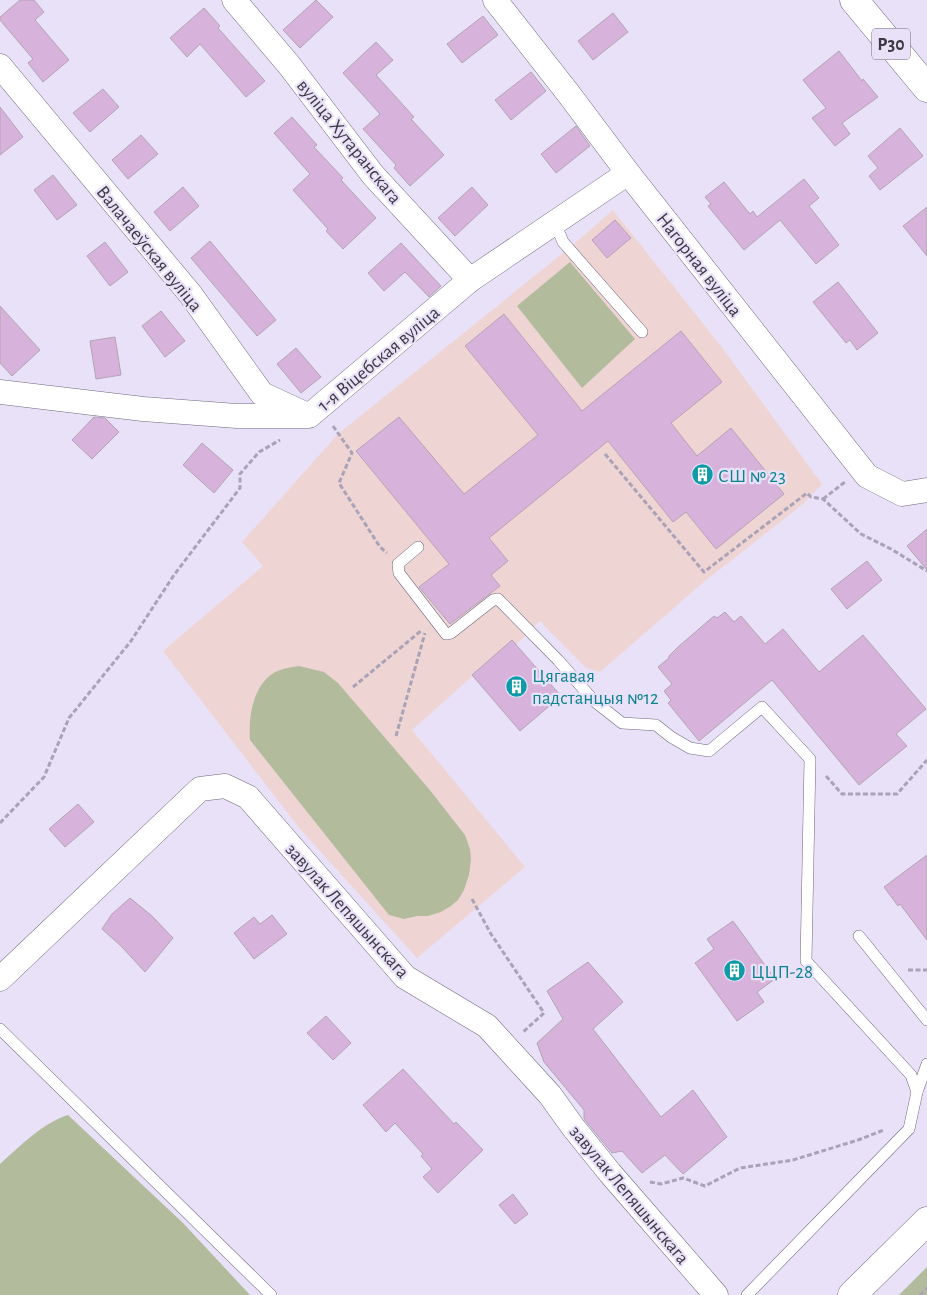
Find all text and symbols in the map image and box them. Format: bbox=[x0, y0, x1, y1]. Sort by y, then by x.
road number: Р30 bbox=[872, 29, 910, 60]
street label: вуліца Хутаранскага bbox=[293, 76, 405, 208]
street label: Валачаеўская вуліца bbox=[92, 182, 205, 316]
street label: Нагорная вуліца bbox=[653, 210, 745, 321]
street label: 1-я Віцебская вуліца bbox=[314, 303, 444, 415]
building icon: СШ № 23 bbox=[690, 463, 714, 487]
place label: СШ № 23 bbox=[718, 467, 786, 486]
place label: Цягавая падстанцыя №12 bbox=[532, 667, 659, 708]
building icon: Цягавая падстанцыя №12 bbox=[504, 674, 528, 698]
street label: завулак Лепяшынскага bbox=[281, 840, 412, 982]
building icon: ЦЦП-28 bbox=[723, 959, 747, 983]
place label: ЦЦП-28 bbox=[751, 963, 813, 982]
street label: завулак Лепяшынскага bbox=[566, 1122, 692, 1268]

